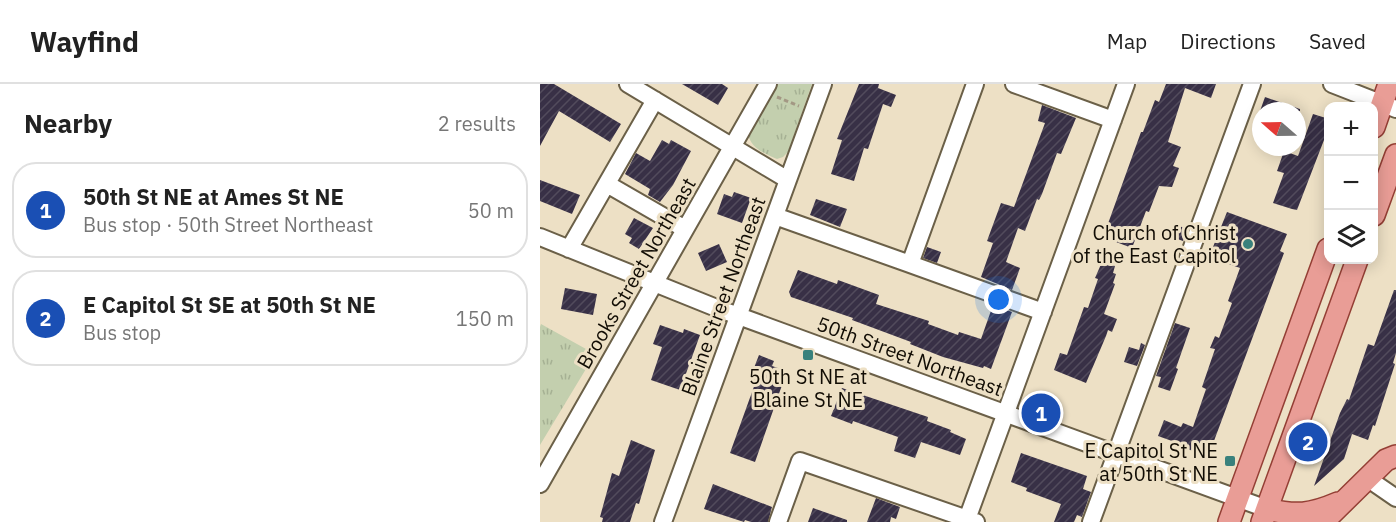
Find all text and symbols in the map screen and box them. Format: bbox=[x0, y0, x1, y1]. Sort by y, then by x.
text: Wayfind bbox=[30, 23, 139, 60]
text: Map bbox=[1107, 27, 1147, 55]
text: Directions bbox=[1180, 27, 1276, 55]
text: Saved bbox=[1309, 27, 1366, 55]
north arrow bbox=[1252, 102, 1306, 156]
map controls bbox=[1324, 102, 1378, 264]
button: + bbox=[1324, 102, 1378, 156]
text: Nearby bbox=[24, 106, 112, 140]
text: 2 results bbox=[438, 110, 516, 137]
button: − bbox=[1324, 156, 1378, 210]
street label: Brooks Street Northeast bbox=[570, 173, 702, 373]
text: 50th St NE at Ames St NE bbox=[83, 182, 344, 211]
street label: Blaine Street Northeast bbox=[674, 193, 772, 399]
text: 1 bbox=[40, 197, 52, 224]
text: 50 m bbox=[468, 197, 514, 224]
button: layers bbox=[1324, 210, 1378, 264]
text: Bus stop · 50th Street Northeast bbox=[83, 211, 373, 238]
place label: Church of Christ of the East Capitol bbox=[1073, 219, 1236, 269]
marker: Church of Christ of the East Capitol bbox=[1241, 237, 1255, 251]
your location bbox=[984, 285, 1013, 314]
text: E Capitol St SE at 50th St NE bbox=[83, 290, 376, 319]
text: 2 bbox=[40, 305, 52, 332]
text: 150 m bbox=[456, 305, 514, 332]
street label: 50th Street Northeast bbox=[813, 310, 1007, 402]
text: Bus stop bbox=[83, 319, 161, 346]
marker: 50th St NE at Blaine St NE bbox=[801, 348, 815, 362]
place label: 50th St NE at Blaine St NE bbox=[749, 363, 867, 413]
pin: 1 bbox=[1022, 390, 1060, 436]
pin: 2 bbox=[1288, 420, 1328, 464]
place label: E Capitol St NE at 50th St NE bbox=[1084, 437, 1218, 487]
marker: E Capitol St NE at 50th St NE bbox=[1223, 454, 1237, 468]

